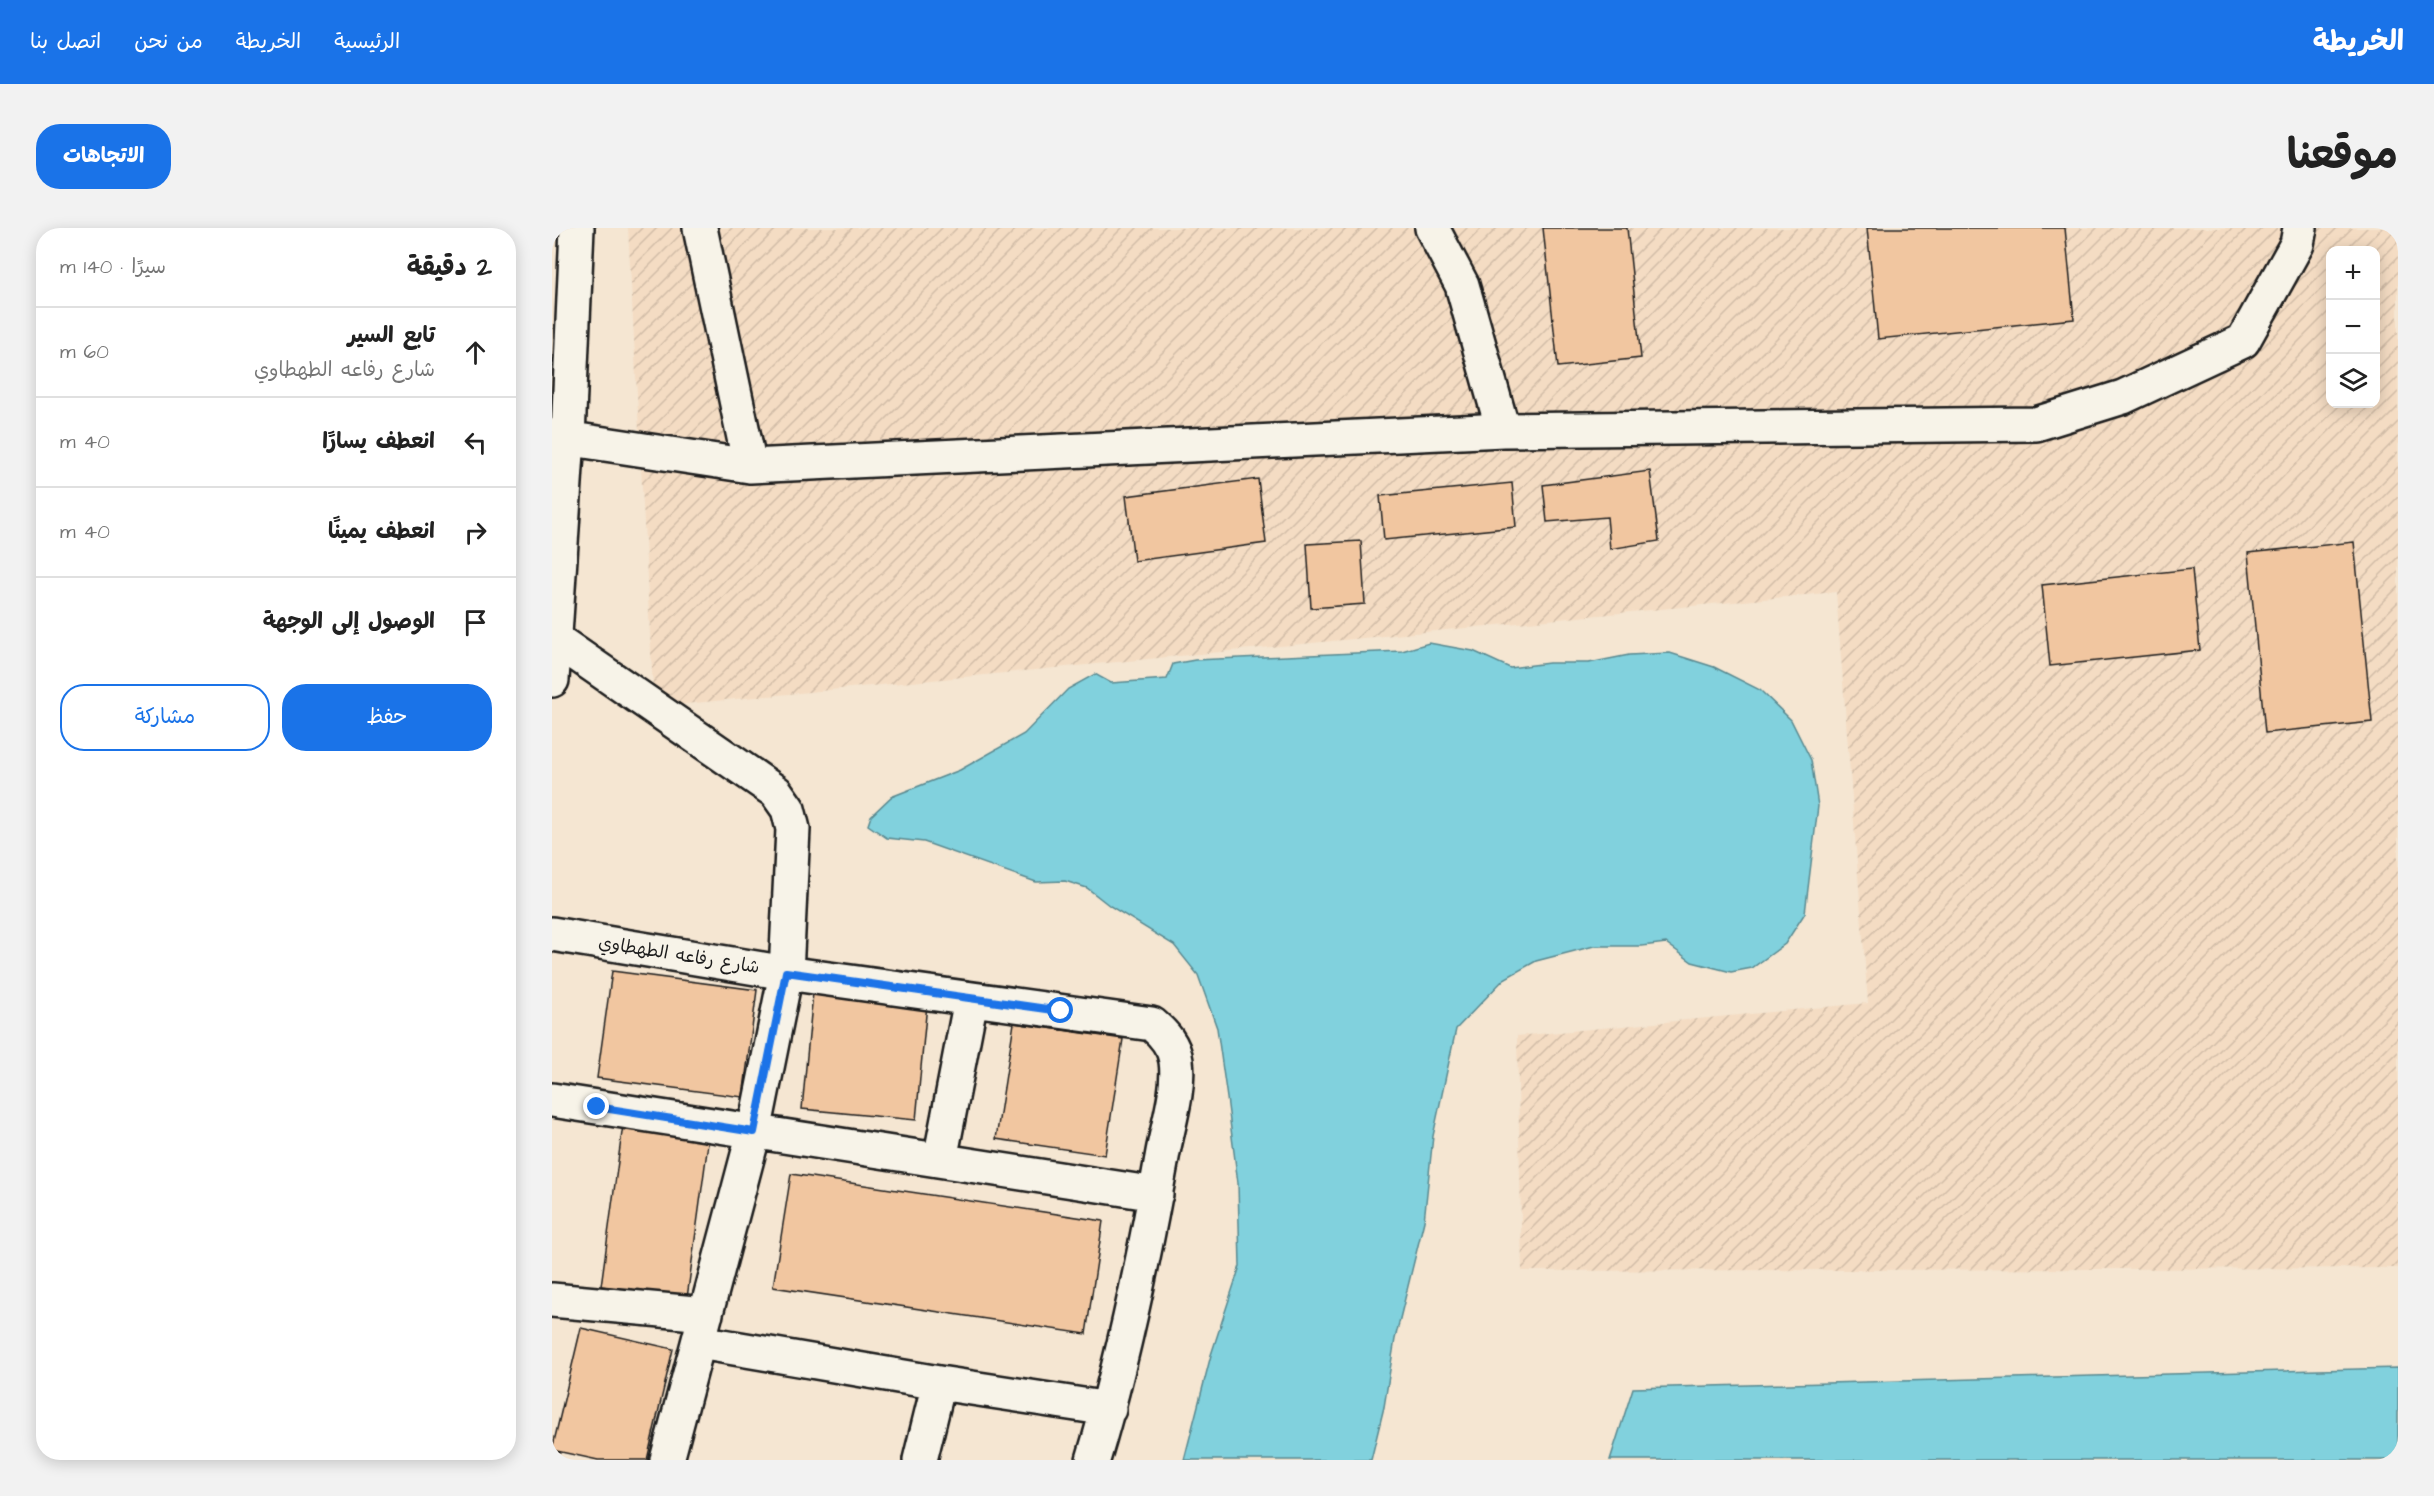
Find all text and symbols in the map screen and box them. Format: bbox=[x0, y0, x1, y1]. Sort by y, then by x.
text: الخريطة bbox=[2313, 22, 2404, 61]
text: اتصل بنا bbox=[30, 27, 101, 56]
text: من نحن bbox=[134, 27, 203, 56]
text: الخريطة bbox=[236, 27, 301, 56]
text: الرئيسية bbox=[334, 27, 400, 56]
button: الاتجاهات bbox=[36, 124, 171, 189]
text: موقعنا bbox=[2287, 127, 2398, 185]
map controls bbox=[2326, 246, 2380, 408]
button: + bbox=[2326, 246, 2380, 300]
text: 2 دقيقة bbox=[407, 249, 492, 285]
text: سيرًا · 140 m bbox=[60, 253, 166, 281]
button: − bbox=[2326, 300, 2380, 354]
text: تابع السير bbox=[348, 320, 435, 351]
icon: ahead bbox=[459, 336, 492, 369]
text: 60 m bbox=[60, 338, 109, 366]
button: layers bbox=[2326, 354, 2380, 408]
text: شارع رفاعه الطهطاوي bbox=[254, 356, 435, 384]
text: انعطف يسارًا bbox=[322, 426, 435, 457]
icon: left bbox=[459, 426, 492, 459]
text: 40 m bbox=[60, 428, 110, 456]
text: انعطف يمينًا bbox=[328, 516, 435, 547]
icon: right bbox=[459, 516, 492, 549]
text: 40 m bbox=[60, 518, 110, 546]
text: الوصول إلى الوجهة bbox=[263, 606, 435, 637]
icon: arrive bbox=[459, 606, 492, 639]
button: مشاركة bbox=[60, 684, 270, 751]
button: حفظ bbox=[282, 684, 492, 751]
street label: شارع رفاعه الطهطاوي bbox=[597, 930, 761, 980]
route start bbox=[1047, 997, 1073, 1023]
route end bbox=[583, 1093, 609, 1119]

